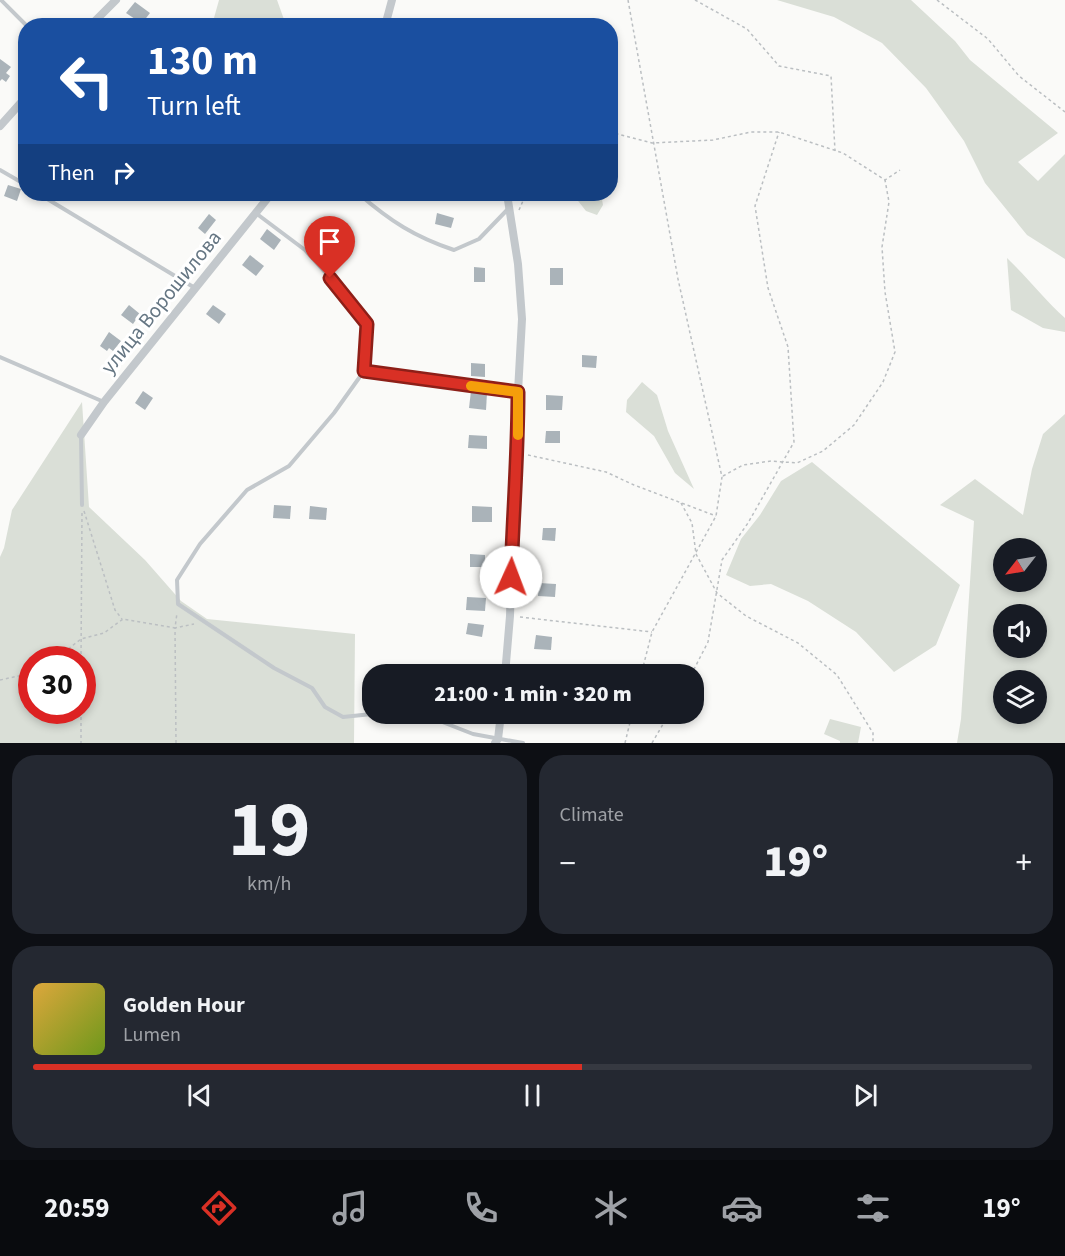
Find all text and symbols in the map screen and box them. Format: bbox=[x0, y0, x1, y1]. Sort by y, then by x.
text: 130 m bbox=[147, 31, 258, 91]
icon: left bbox=[48, 42, 126, 120]
text: Turn left bbox=[147, 87, 241, 126]
icon: right bbox=[107, 156, 140, 189]
text: Then bbox=[48, 157, 95, 189]
pin bbox=[304, 216, 355, 278]
street label: улица Ворошилова bbox=[94, 224, 228, 380]
icon: arrive bbox=[313, 225, 346, 258]
north arrow bbox=[993, 538, 1047, 592]
map controls bbox=[993, 538, 1047, 724]
position arrow bbox=[479, 545, 543, 609]
button: sound bbox=[993, 604, 1047, 658]
speed limit sign: 30 bbox=[18, 646, 96, 724]
button: layers bbox=[993, 670, 1047, 724]
text: 21:00 · 1 min · 320 m bbox=[434, 678, 632, 710]
text: 19 bbox=[228, 775, 310, 886]
text: Climate bbox=[560, 801, 624, 829]
text: 19° bbox=[763, 830, 828, 894]
text: − bbox=[560, 840, 576, 887]
text: + bbox=[1016, 840, 1032, 887]
text: km/h bbox=[247, 870, 291, 898]
text: Golden Hour bbox=[123, 989, 245, 1021]
text: Lumen bbox=[123, 1021, 181, 1049]
icon: previous bbox=[183, 1079, 216, 1112]
icon: pause bbox=[516, 1079, 549, 1112]
icon: next bbox=[849, 1079, 882, 1112]
icon: directions bbox=[198, 1187, 240, 1229]
icon: music bbox=[329, 1187, 371, 1229]
icon: phone bbox=[460, 1187, 502, 1229]
icon: climate bbox=[590, 1187, 632, 1229]
icon: car bbox=[721, 1187, 763, 1229]
icon: filters bbox=[852, 1187, 894, 1229]
text: 20:59 bbox=[44, 1189, 109, 1228]
text: 19° bbox=[982, 1189, 1021, 1228]

